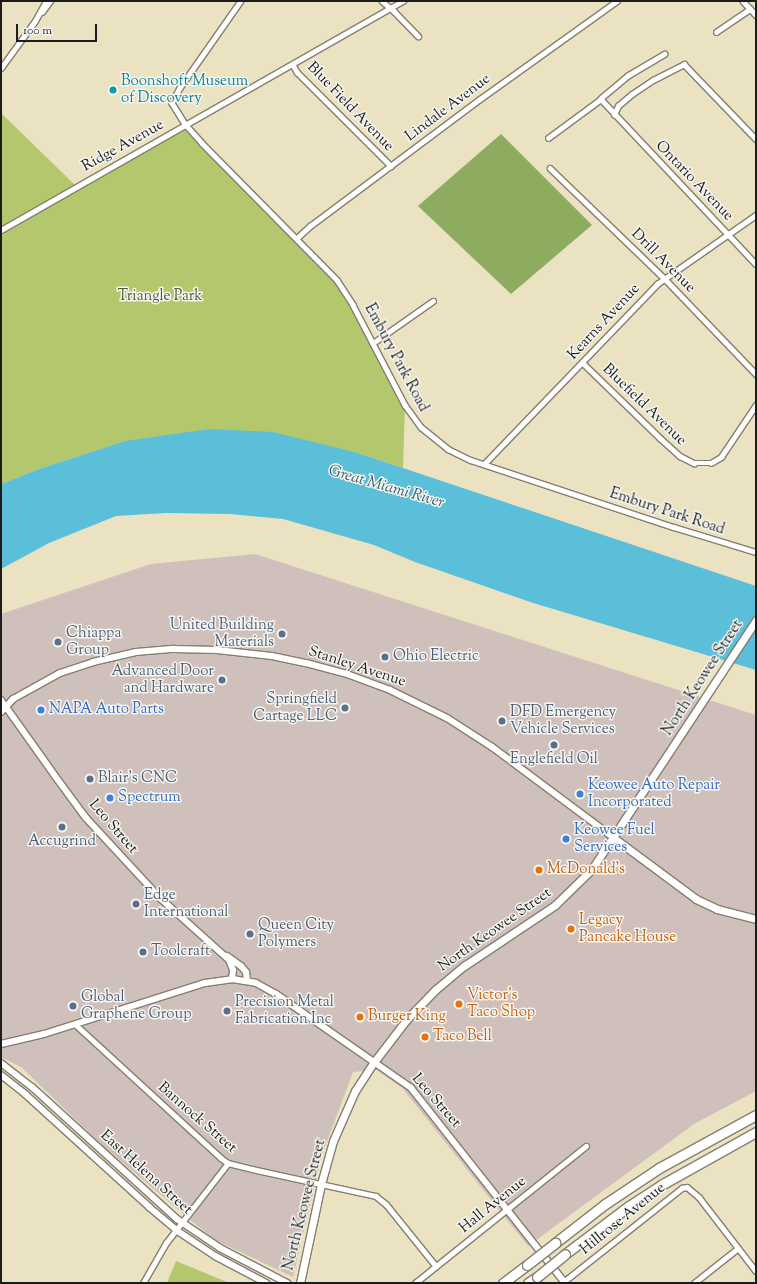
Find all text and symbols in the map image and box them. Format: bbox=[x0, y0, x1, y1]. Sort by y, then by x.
scale bar bbox=[18, 16, 99, 42]
text: 100 m bbox=[23, 22, 52, 40]
street label: Blue Field Avenue bbox=[303, 59, 397, 155]
street label: Lindale Avenue bbox=[402, 70, 494, 146]
place label: Boonshoft Museum of Discovery bbox=[121, 72, 248, 107]
marker: Boonshoft Museum of Discovery bbox=[108, 85, 118, 95]
street label: Ridge Avenue bbox=[79, 116, 167, 176]
street label: Ontario Avenue bbox=[651, 137, 737, 225]
street label: Drill Avenue bbox=[627, 225, 699, 297]
street label: Kearns Avenue bbox=[564, 280, 644, 364]
park label: Triangle Park bbox=[118, 288, 202, 306]
street label: Embury Park Road bbox=[360, 301, 432, 415]
street label: Bluefield Avenue bbox=[598, 360, 690, 450]
water label: Great Miami River bbox=[326, 462, 446, 514]
street label: Embury Park Road bbox=[607, 485, 727, 539]
place label: United Building Materials bbox=[170, 616, 274, 651]
street label: North Keowee Street bbox=[659, 617, 747, 739]
place label: Chiappa Group bbox=[66, 624, 121, 659]
marker: United Building Materials bbox=[277, 629, 287, 639]
marker: Chiappa Group bbox=[53, 637, 63, 647]
street label: Stanley Avenue bbox=[306, 643, 408, 691]
place label: Ohio Electric bbox=[393, 648, 479, 666]
marker: Ohio Electric bbox=[380, 652, 390, 662]
place label: Advanced Door and Hardware bbox=[111, 662, 214, 697]
marker: Advanced Door and Hardware bbox=[217, 675, 227, 685]
place label: Springfield Cartage LLC bbox=[253, 690, 337, 725]
place label: NAPA Auto Parts bbox=[49, 701, 164, 719]
marker: Springfield Cartage LLC bbox=[340, 703, 350, 713]
place label: DFD Emergency Vehicle Services bbox=[510, 703, 616, 738]
marker: NAPA Auto Parts bbox=[36, 705, 46, 715]
marker: DFD Emergency Vehicle Services bbox=[497, 716, 507, 726]
marker: Englefield Oil bbox=[549, 740, 559, 750]
place label: Englefield Oil bbox=[510, 751, 598, 769]
place label: Blair's CNC bbox=[98, 770, 177, 788]
marker: Blair's CNC bbox=[85, 774, 95, 784]
place label: Keowee Auto Repair Incorporated bbox=[588, 776, 720, 811]
place label: Spectrum bbox=[118, 789, 181, 807]
marker: Keowee Auto Repair Incorporated bbox=[575, 789, 585, 799]
marker: Spectrum bbox=[105, 793, 115, 803]
street label: Leo Street bbox=[85, 796, 141, 858]
place label: Keowee Fuel Services bbox=[574, 821, 655, 856]
marker: Accugrind bbox=[57, 822, 67, 832]
place label: Accugrind bbox=[28, 833, 96, 851]
marker: Keowee Fuel Services bbox=[561, 834, 571, 844]
place label: McDonald's bbox=[547, 861, 625, 879]
marker: McDonald's bbox=[534, 865, 544, 875]
street label: North Keowee Street bbox=[435, 884, 555, 976]
place label: Edge International bbox=[144, 886, 228, 921]
marker: Edge International bbox=[131, 899, 141, 909]
place label: Legacy Pancake House bbox=[579, 911, 676, 946]
place label: Queen City Polymers bbox=[258, 916, 334, 951]
marker: Legacy Pancake House bbox=[566, 924, 576, 934]
marker: Queen City Polymers bbox=[245, 929, 255, 939]
place label: Toolcraft bbox=[151, 943, 210, 961]
marker: Toolcraft bbox=[138, 947, 148, 957]
place label: Victor's Taco Shop bbox=[467, 986, 535, 1021]
place label: Global Graphene Group bbox=[81, 988, 192, 1023]
place label: Precision Metal Fabrication Inc bbox=[235, 993, 334, 1028]
marker: Victor's Taco Shop bbox=[454, 999, 464, 1009]
marker: Global Graphene Group bbox=[68, 1001, 78, 1011]
marker: Precision Metal Fabrication Inc bbox=[222, 1006, 232, 1016]
place label: Burger King bbox=[368, 1008, 446, 1026]
marker: Burger King bbox=[355, 1012, 365, 1022]
place label: Taco Bell bbox=[433, 1028, 492, 1046]
marker: Taco Bell bbox=[420, 1032, 430, 1042]
street label: Leo Street bbox=[408, 1070, 464, 1132]
street label: Bannock Street bbox=[154, 1079, 240, 1157]
street label: East Helena Street bbox=[96, 1127, 196, 1219]
street label: North Keowee Street bbox=[280, 1138, 330, 1272]
street label: Hall Avenue bbox=[456, 1173, 530, 1237]
street label: Hillrose Avenue bbox=[577, 1179, 669, 1259]

